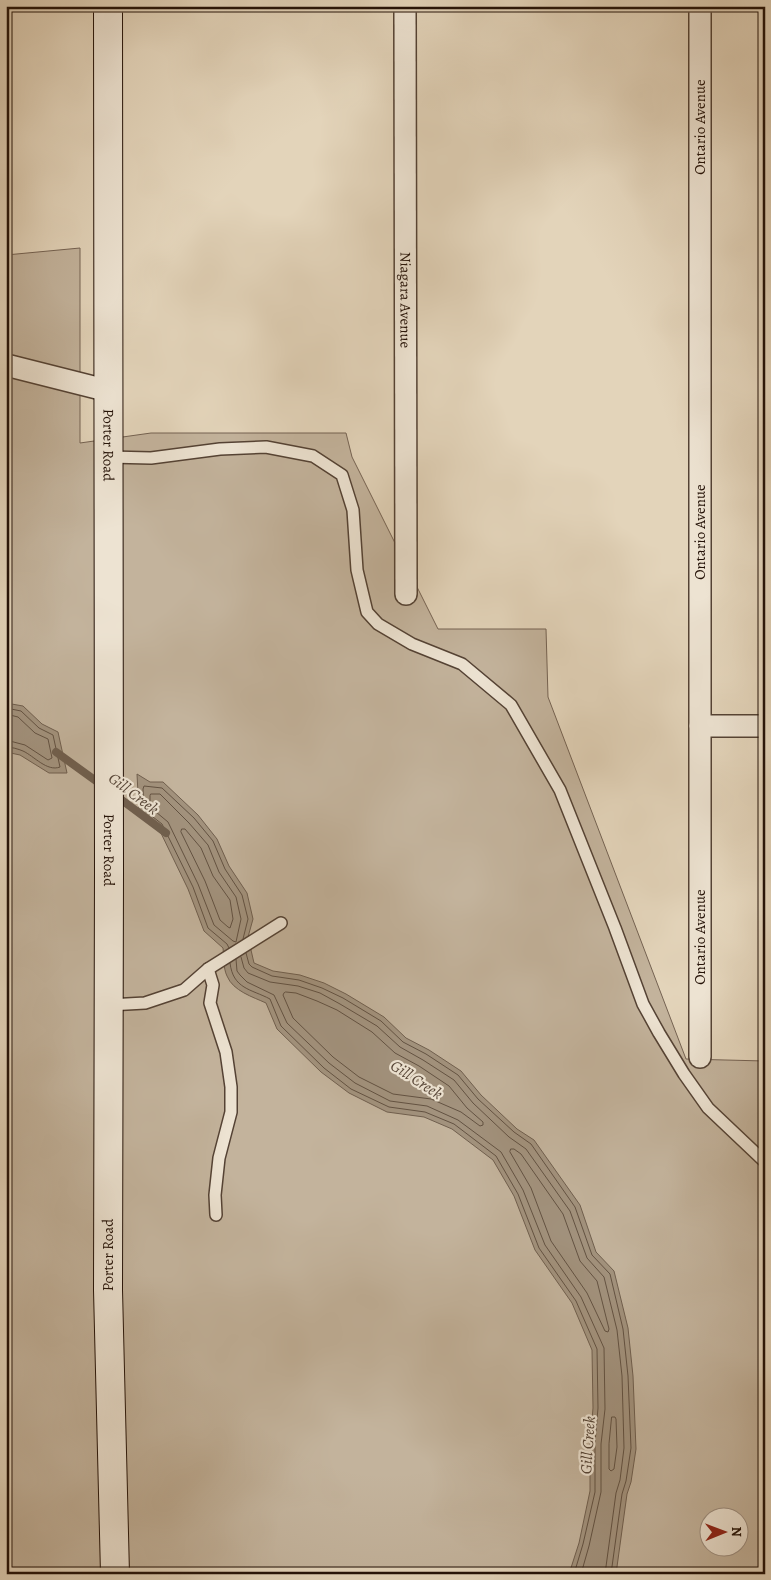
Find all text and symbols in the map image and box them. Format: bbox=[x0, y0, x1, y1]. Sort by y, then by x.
street label: Ontario Avenue bbox=[690, 79, 710, 175]
street label: Niagara Avenue bbox=[395, 252, 416, 349]
street label: Porter Road bbox=[98, 409, 119, 482]
street label: Ontario Avenue bbox=[690, 484, 710, 580]
water label: Gill Creek bbox=[104, 768, 163, 820]
street label: Porter Road bbox=[99, 814, 119, 887]
street label: Ontario Avenue bbox=[690, 889, 710, 985]
water label: Gill Creek bbox=[386, 1055, 447, 1105]
street label: Porter Road bbox=[98, 1218, 118, 1291]
water label: Gill Creek bbox=[575, 1415, 601, 1475]
north arrow bbox=[698, 1508, 748, 1558]
text: N bbox=[727, 1527, 746, 1537]

